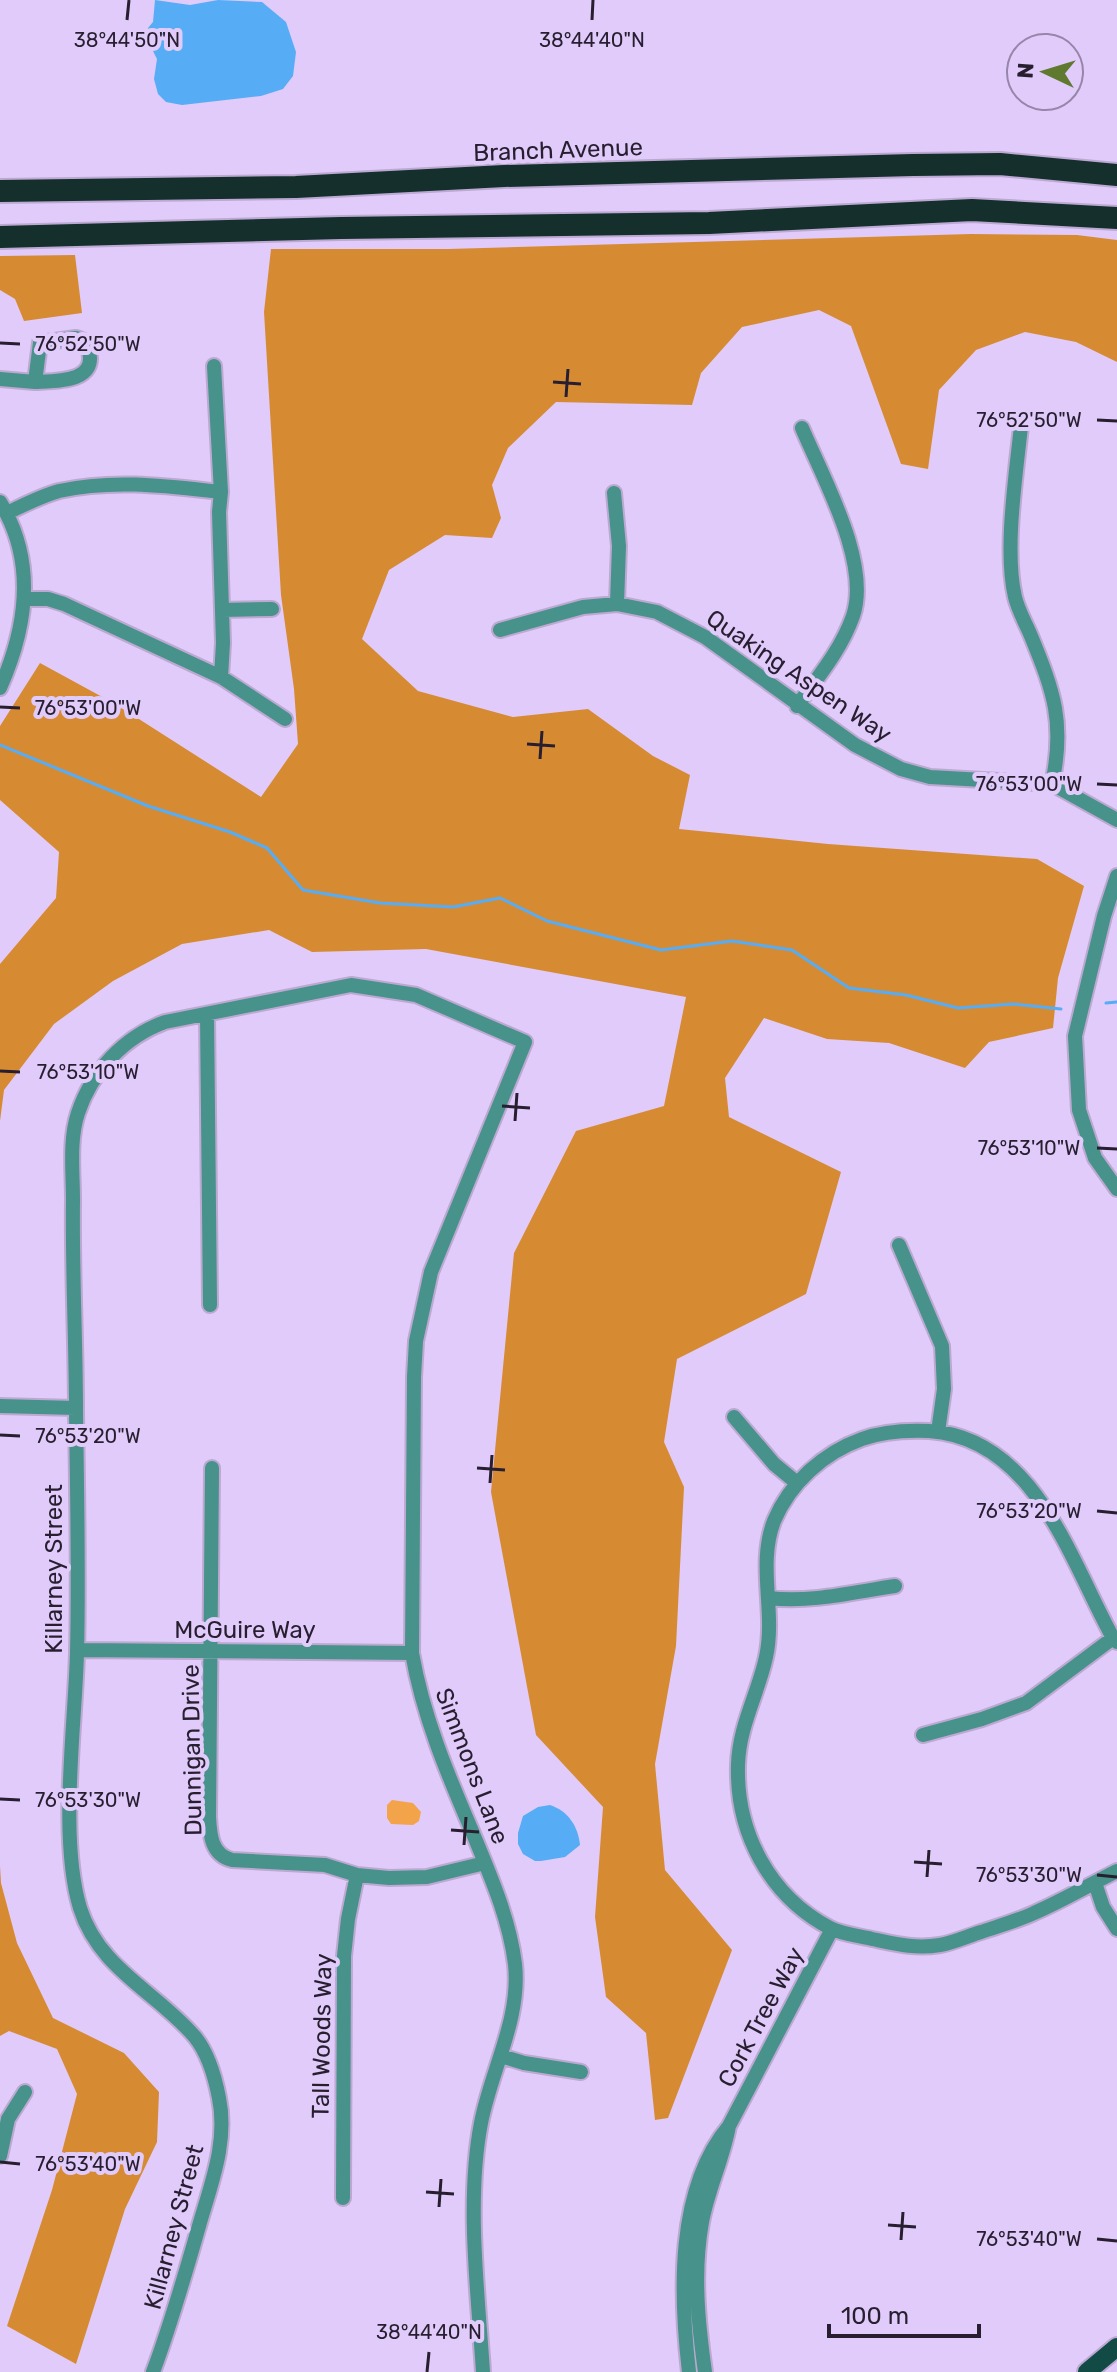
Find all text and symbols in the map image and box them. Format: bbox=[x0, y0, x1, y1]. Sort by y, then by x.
text: 38°44'50"N bbox=[74, 28, 180, 52]
text: 38°44'40"N bbox=[539, 28, 645, 52]
north arrow bbox=[1005, 32, 1085, 112]
text: N bbox=[1012, 62, 1040, 79]
street label: Branch Avenue bbox=[473, 133, 643, 167]
text: 76°52'50"W bbox=[35, 332, 141, 356]
text: 76°52'50"W bbox=[976, 408, 1082, 432]
street label: Quaking Aspen Way bbox=[701, 604, 897, 748]
text: 76°53'00"W bbox=[35, 696, 141, 720]
text: 76°53'00"W bbox=[976, 772, 1082, 796]
text: 76°53'10"W bbox=[37, 1060, 139, 1084]
text: 76°53'10"W bbox=[978, 1136, 1080, 1160]
text: 76°53'20"W bbox=[35, 1424, 141, 1448]
street label: Killarney Street bbox=[40, 1484, 68, 1654]
text: 76°53'20"W bbox=[976, 1499, 1082, 1523]
street label: McGuire Way bbox=[174, 1616, 316, 1644]
street label: Dunnigan Drive bbox=[177, 1664, 207, 1836]
street label: Simmons Lane bbox=[429, 1684, 515, 1848]
text: 76°53'30"W bbox=[35, 1788, 141, 1812]
text: 76°53'30"W bbox=[976, 1863, 1082, 1887]
street label: Cork Tree Way bbox=[712, 1942, 810, 2092]
street label: Tall Woods Way bbox=[307, 1953, 337, 2119]
street label: Killarney Street bbox=[139, 2141, 209, 2313]
text: 76°53'40"W bbox=[35, 2152, 141, 2176]
text: 76°53'40"W bbox=[976, 2227, 1082, 2251]
scale bar bbox=[829, 2288, 979, 2338]
text: 100 m bbox=[841, 2302, 909, 2330]
text: 38°44'40"N bbox=[376, 2320, 482, 2344]

